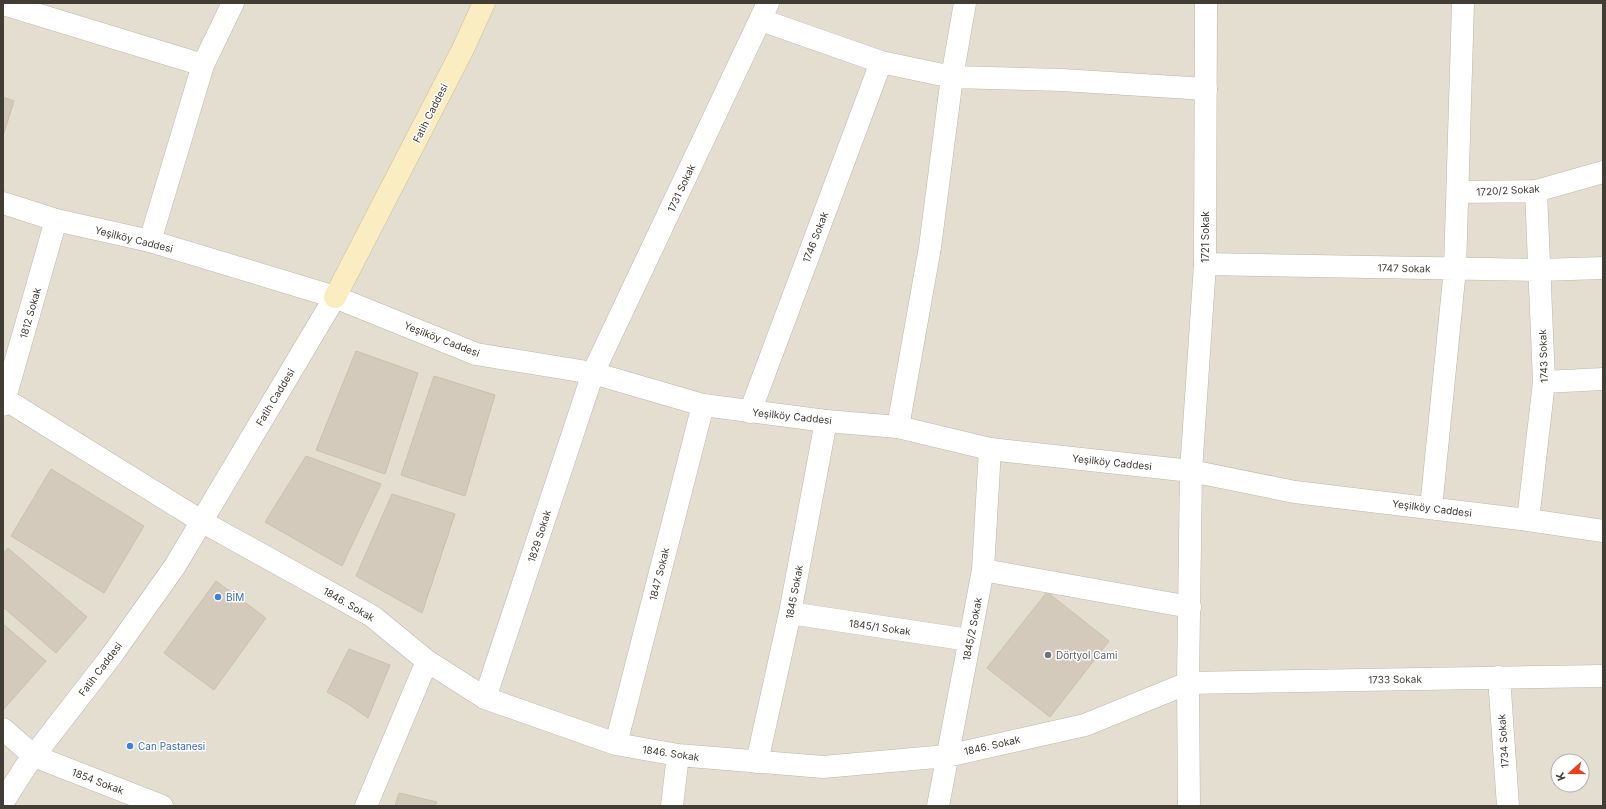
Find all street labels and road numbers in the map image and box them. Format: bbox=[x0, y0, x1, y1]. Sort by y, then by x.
street label: Fatih Caddesi bbox=[410, 82, 450, 144]
street label: 1731 Sokak bbox=[665, 162, 698, 214]
street label: 1720/2 Sokak bbox=[1476, 182, 1541, 198]
street label: 1746 Sokak bbox=[800, 209, 830, 264]
street label: 1721 Sokak bbox=[1199, 211, 1211, 263]
street label: Yeşilköy Caddesi bbox=[94, 223, 174, 255]
street label: 1747 Sokak bbox=[1377, 262, 1431, 274]
street label: 1812 Sokak bbox=[17, 286, 43, 340]
street label: Yeşilköy Caddesi bbox=[402, 319, 482, 359]
street label: 1743 Sokak bbox=[1536, 329, 1550, 383]
street label: Fatih Caddesi bbox=[253, 366, 297, 428]
street label: Yeşilköy Caddesi bbox=[752, 406, 832, 426]
street label: Yeşilköy Caddesi bbox=[1072, 452, 1152, 472]
street label: Yeşilköy Caddesi bbox=[1391, 497, 1473, 519]
street label: 1829 Sokak bbox=[525, 508, 553, 564]
street label: 1847 Sokak bbox=[647, 546, 671, 602]
street label: 1845 Sokak bbox=[783, 564, 805, 620]
street label: 1846. Sokak bbox=[321, 584, 377, 624]
street label: 1845/2 Sokak bbox=[960, 596, 984, 662]
street label: 1845/1 Sokak bbox=[848, 617, 912, 637]
street label: Fatih Caddesi bbox=[76, 640, 124, 698]
street label: 1733 Sokak bbox=[1368, 673, 1422, 685]
street label: 1734 Sokak bbox=[1495, 713, 1511, 768]
street label: 1846. Sokak bbox=[963, 733, 1022, 757]
street label: 1846. Sokak bbox=[642, 743, 701, 763]
street label: 1854 Sokak bbox=[70, 766, 126, 797]

